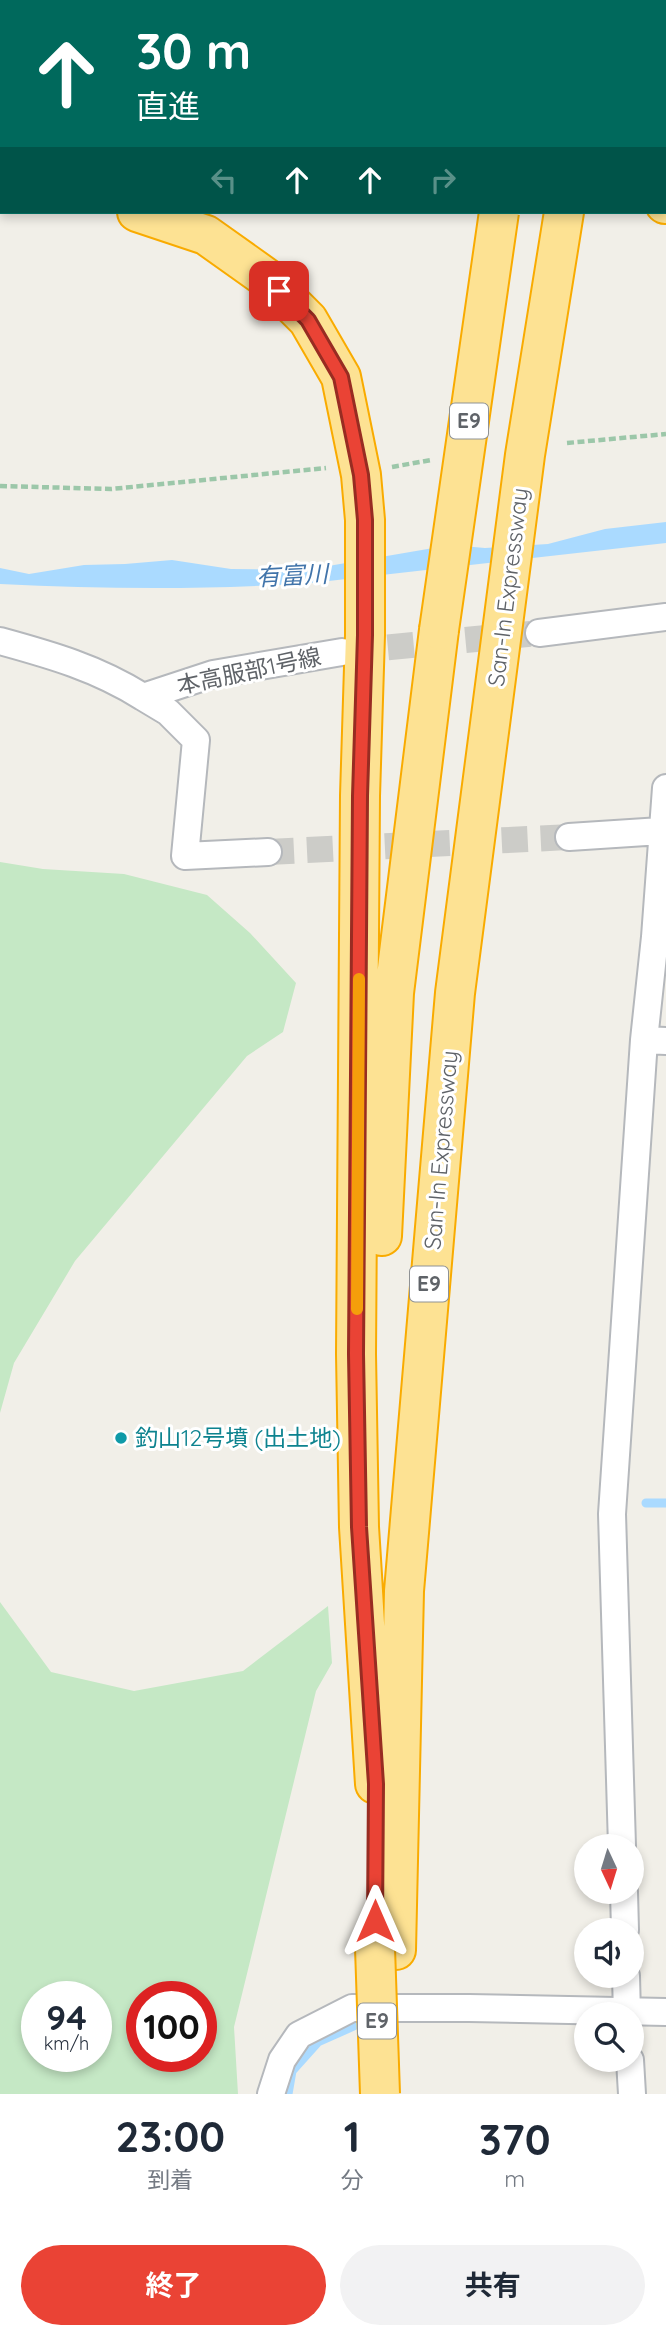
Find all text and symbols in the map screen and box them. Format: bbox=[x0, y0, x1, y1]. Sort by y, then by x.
text: 30 m bbox=[136, 20, 251, 81]
icon: ahead bbox=[21, 28, 112, 119]
text: 直進 bbox=[136, 86, 200, 126]
icon: left bbox=[205, 161, 243, 199]
icon: ahead bbox=[278, 161, 316, 199]
icon: ahead bbox=[351, 161, 389, 199]
icon: right bbox=[424, 161, 462, 199]
pin bbox=[249, 261, 309, 321]
icon: arrive bbox=[260, 272, 298, 310]
road number: E9 bbox=[450, 404, 488, 438]
street label: San-In Expressway bbox=[481, 486, 534, 688]
water label: 有富川 bbox=[255, 558, 332, 592]
street label: 本高服部1号線 bbox=[174, 641, 324, 700]
street label: San-In Expressway bbox=[417, 1049, 464, 1251]
road number: E9 bbox=[410, 1266, 448, 1302]
place label: 釣山12号墳 (出土地) bbox=[135, 1423, 341, 1452]
marker: 釣山12号墳 (出土地) bbox=[113, 1430, 129, 1446]
north arrow bbox=[574, 1834, 644, 1904]
map controls bbox=[574, 1834, 644, 2072]
position arrow bbox=[338, 1884, 412, 1958]
button: sound bbox=[574, 1918, 644, 1988]
speed limit sign: 100 bbox=[126, 1981, 217, 2072]
text: 94 bbox=[46, 1995, 87, 2039]
button: search bbox=[574, 2002, 644, 2072]
road number: E9 bbox=[358, 2004, 396, 2038]
text: km/h bbox=[44, 2032, 89, 2055]
text: 23:00 bbox=[116, 2110, 225, 2163]
text: 1 bbox=[344, 2110, 360, 2163]
text: 370 bbox=[479, 2113, 550, 2166]
text: m bbox=[504, 2164, 525, 2193]
text: 到着 bbox=[147, 2165, 193, 2194]
text: 分 bbox=[341, 2165, 364, 2194]
button: 終了 bbox=[21, 2245, 326, 2325]
button: 共有 bbox=[340, 2245, 645, 2325]

